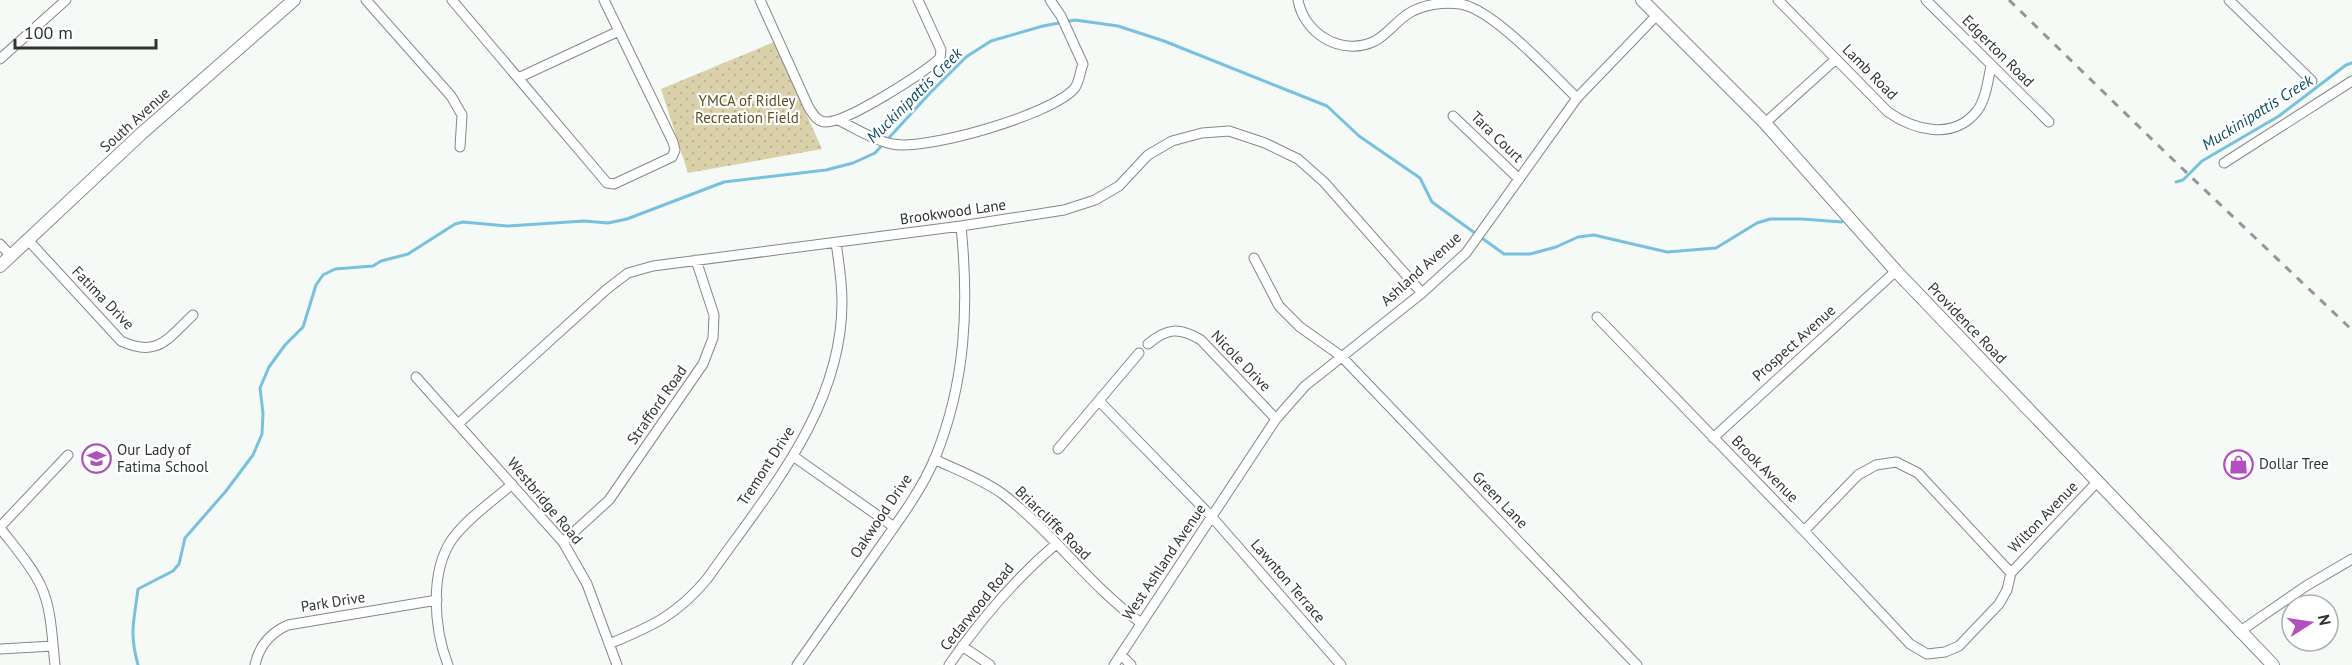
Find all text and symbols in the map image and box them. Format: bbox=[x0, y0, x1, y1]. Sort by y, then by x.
street label: Edgerton Road bbox=[1958, 11, 2038, 91]
scale bar bbox=[15, 12, 156, 50]
text: 100 m bbox=[24, 21, 73, 44]
street label: Lamb Road bbox=[1839, 40, 1902, 103]
water label: Muckinipattis Creek bbox=[862, 42, 967, 147]
water label: Muckinipattis Creek bbox=[2198, 69, 2317, 154]
street label: South Avenue bbox=[96, 83, 174, 156]
park label: YMCA of Ridley Recreation Field bbox=[695, 91, 799, 127]
street label: Tara Court bbox=[1467, 107, 1528, 166]
street label: Brookwood Lane bbox=[899, 195, 1007, 228]
street label: Ashland Avenue bbox=[1376, 228, 1465, 310]
street label: Fatima Drive bbox=[68, 262, 139, 334]
street label: Providence Road bbox=[1924, 278, 2011, 367]
street label: Prospect Avenue bbox=[1748, 300, 1839, 385]
street label: Nicole Drive bbox=[1207, 326, 1275, 395]
street label: Strafford Road bbox=[622, 362, 691, 448]
street label: Tremont Drive bbox=[733, 423, 798, 509]
street label: Brook Avenue bbox=[1728, 431, 1803, 506]
place label: Our Lady of Fatima School bbox=[117, 440, 209, 476]
school or university icon: Our Lady of Fatima School bbox=[80, 443, 112, 475]
shop icon: Dollar Tree bbox=[2222, 448, 2254, 480]
street label: Westbridge Road bbox=[504, 453, 587, 548]
place label: Dollar Tree bbox=[2259, 454, 2329, 473]
street label: Green Lane bbox=[1468, 467, 1532, 532]
street label: Oakwood Drive bbox=[845, 470, 916, 561]
street label: Wilton Avenue bbox=[2004, 477, 2082, 556]
street label: Briarcliffe Road bbox=[1011, 482, 1095, 564]
street label: West Ashland Avenue bbox=[1118, 500, 1210, 623]
street label: Lawnton Terrace bbox=[1247, 535, 1330, 626]
street label: Cedarwood Road bbox=[936, 559, 1018, 654]
street label: Park Drive bbox=[299, 587, 366, 616]
north arrow bbox=[2280, 593, 2340, 653]
text: N bbox=[2314, 613, 2336, 627]

